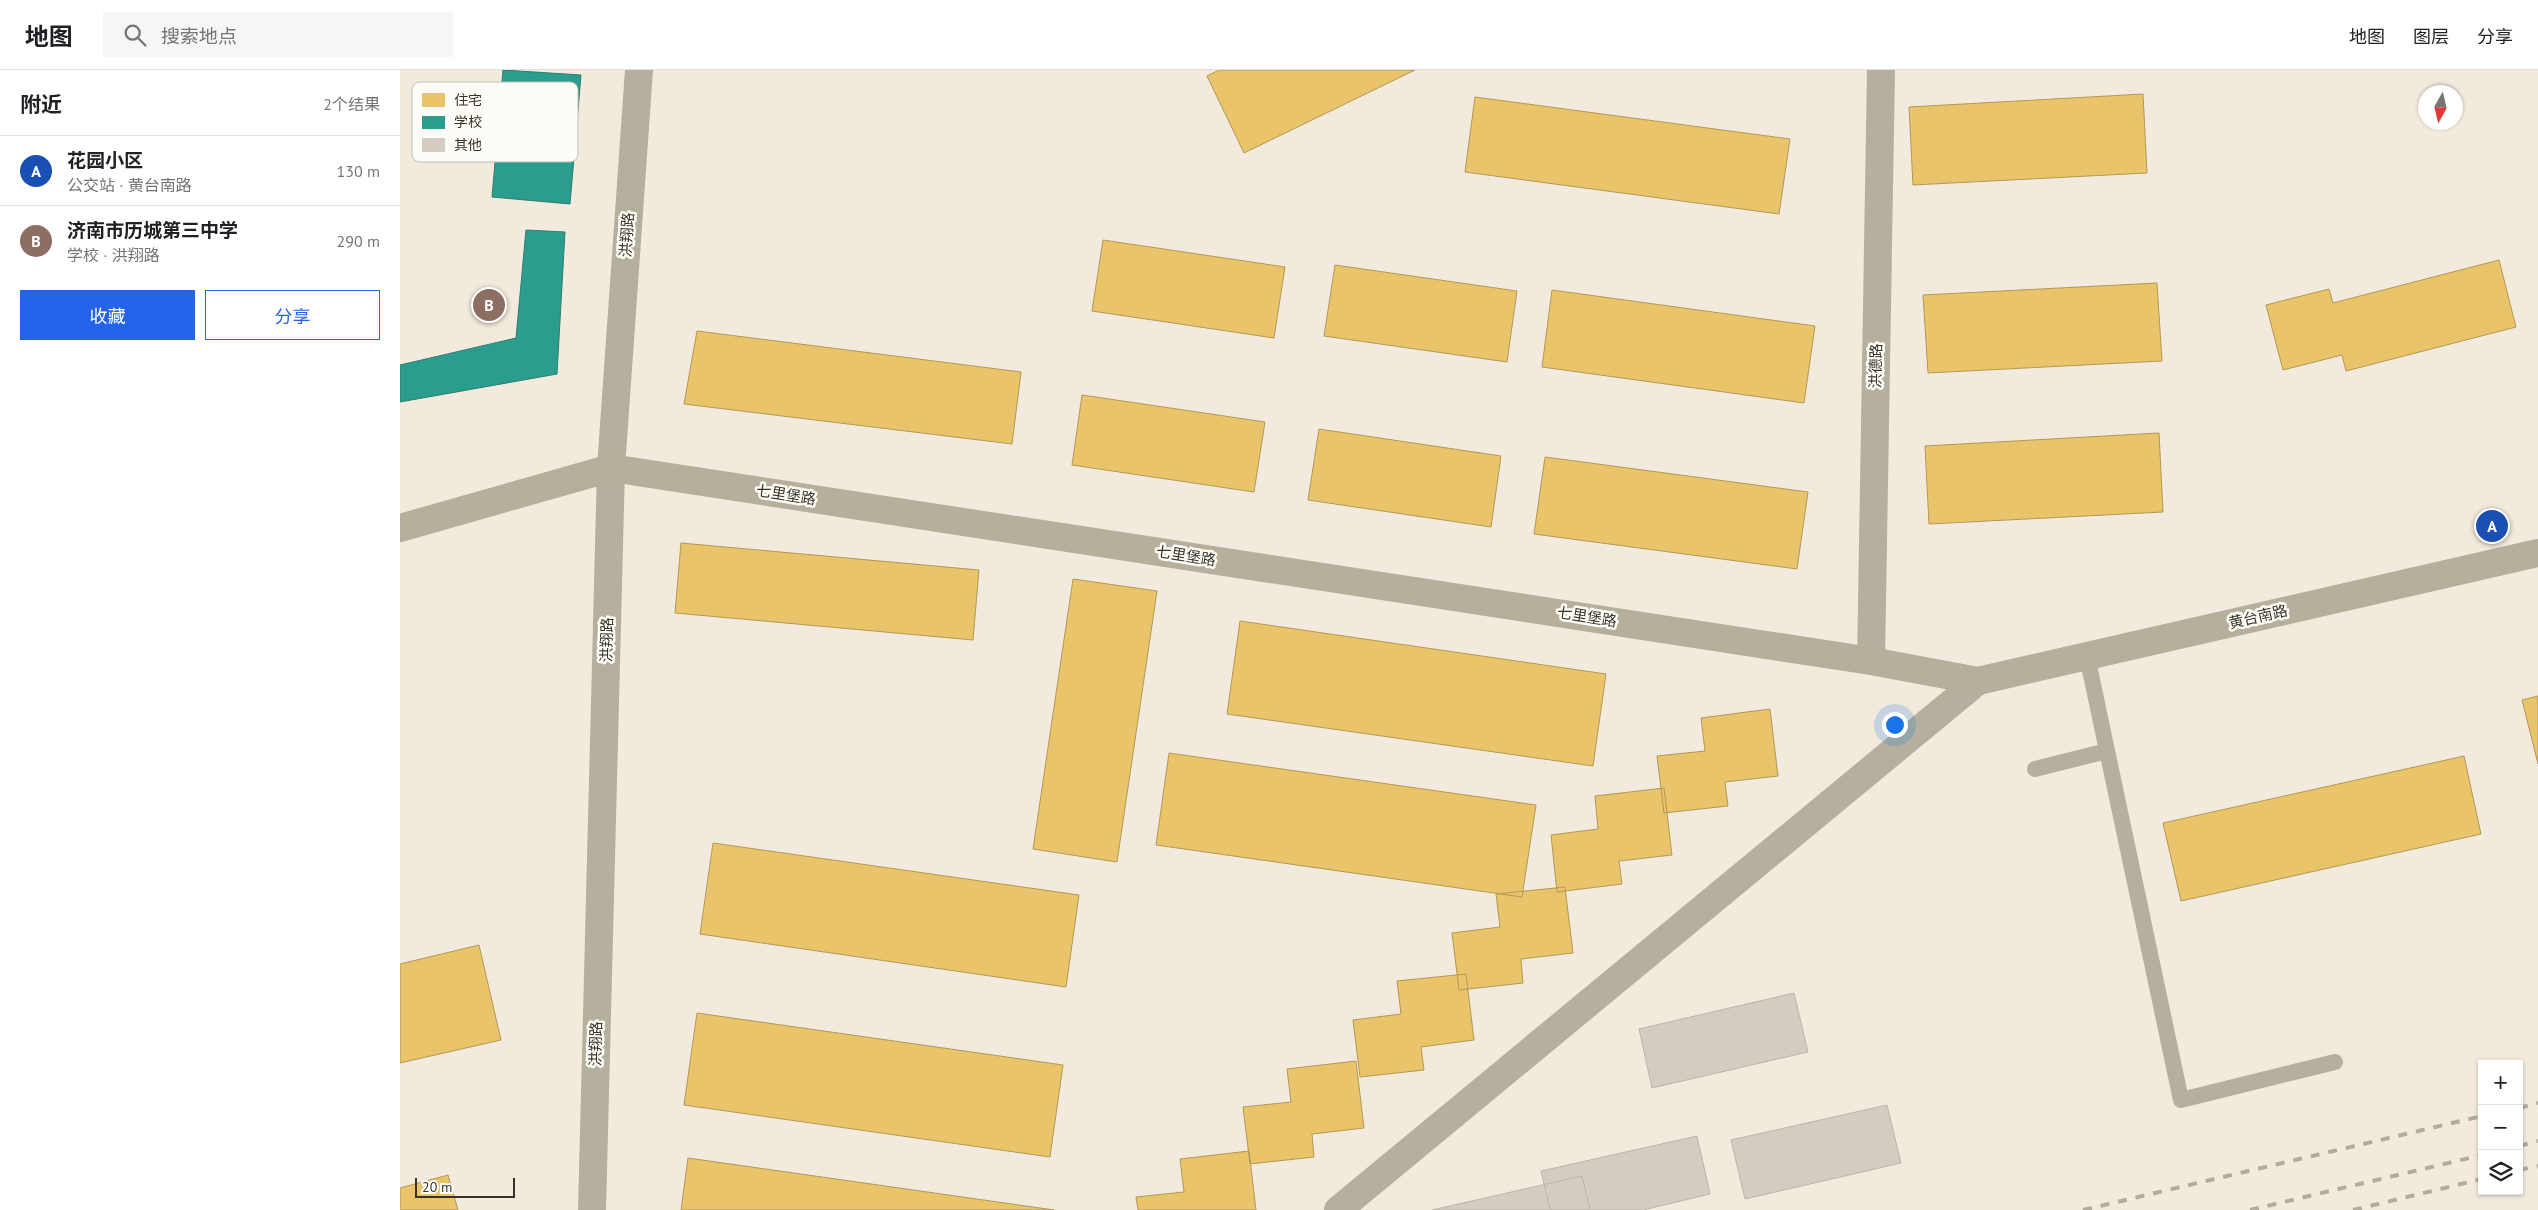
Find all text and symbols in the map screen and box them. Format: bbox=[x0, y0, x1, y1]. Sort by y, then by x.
search box bbox=[103, 12, 453, 57]
text: 地图 bbox=[25, 21, 73, 52]
icon: search bbox=[121, 21, 149, 49]
text: 搜索地点 bbox=[161, 24, 237, 48]
text: 地图 bbox=[2349, 25, 2385, 48]
text: 图层 bbox=[2413, 25, 2449, 48]
text: 分享 bbox=[2477, 25, 2513, 48]
legend bbox=[412, 82, 578, 162]
north arrow bbox=[2418, 85, 2463, 130]
text: 附近 bbox=[20, 91, 62, 118]
text: 住宅 bbox=[454, 91, 482, 109]
text: 2个结果 bbox=[323, 94, 380, 114]
text: 学校 bbox=[454, 113, 482, 131]
text: 其他 bbox=[454, 136, 482, 154]
text: 花园小区 bbox=[67, 148, 143, 172]
text: A bbox=[31, 161, 41, 181]
text: 130 m bbox=[337, 161, 380, 181]
text: 公交站 · 黄台南路 bbox=[67, 175, 192, 195]
street label: 洪翔路 bbox=[615, 212, 638, 258]
text: 济南市历城第三中学 bbox=[67, 218, 238, 242]
text: B bbox=[31, 231, 41, 251]
text: 290 m bbox=[337, 231, 380, 251]
text: 学校 · 洪翔路 bbox=[67, 245, 160, 265]
pin: B bbox=[473, 286, 505, 324]
button: 收藏 bbox=[20, 290, 195, 340]
button: 分享 bbox=[205, 290, 380, 340]
street label: 洪德路 bbox=[1866, 343, 1885, 389]
street label: 七里堡路 bbox=[755, 480, 817, 509]
pin: A bbox=[2476, 507, 2508, 545]
street label: 七里堡路 bbox=[1155, 541, 1217, 570]
street label: 黄台南路 bbox=[2227, 601, 2289, 633]
street label: 七里堡路 bbox=[1556, 602, 1618, 631]
street label: 洪翔路 bbox=[597, 617, 616, 663]
your location bbox=[1882, 712, 1908, 738]
street label: 洪翔路 bbox=[586, 1021, 605, 1067]
map controls bbox=[2478, 1060, 2523, 1195]
button: + bbox=[2478, 1060, 2523, 1105]
button: − bbox=[2478, 1105, 2523, 1150]
button: layers bbox=[2478, 1150, 2523, 1195]
scale bar bbox=[415, 1175, 515, 1198]
text: 20 m bbox=[422, 1178, 452, 1196]

